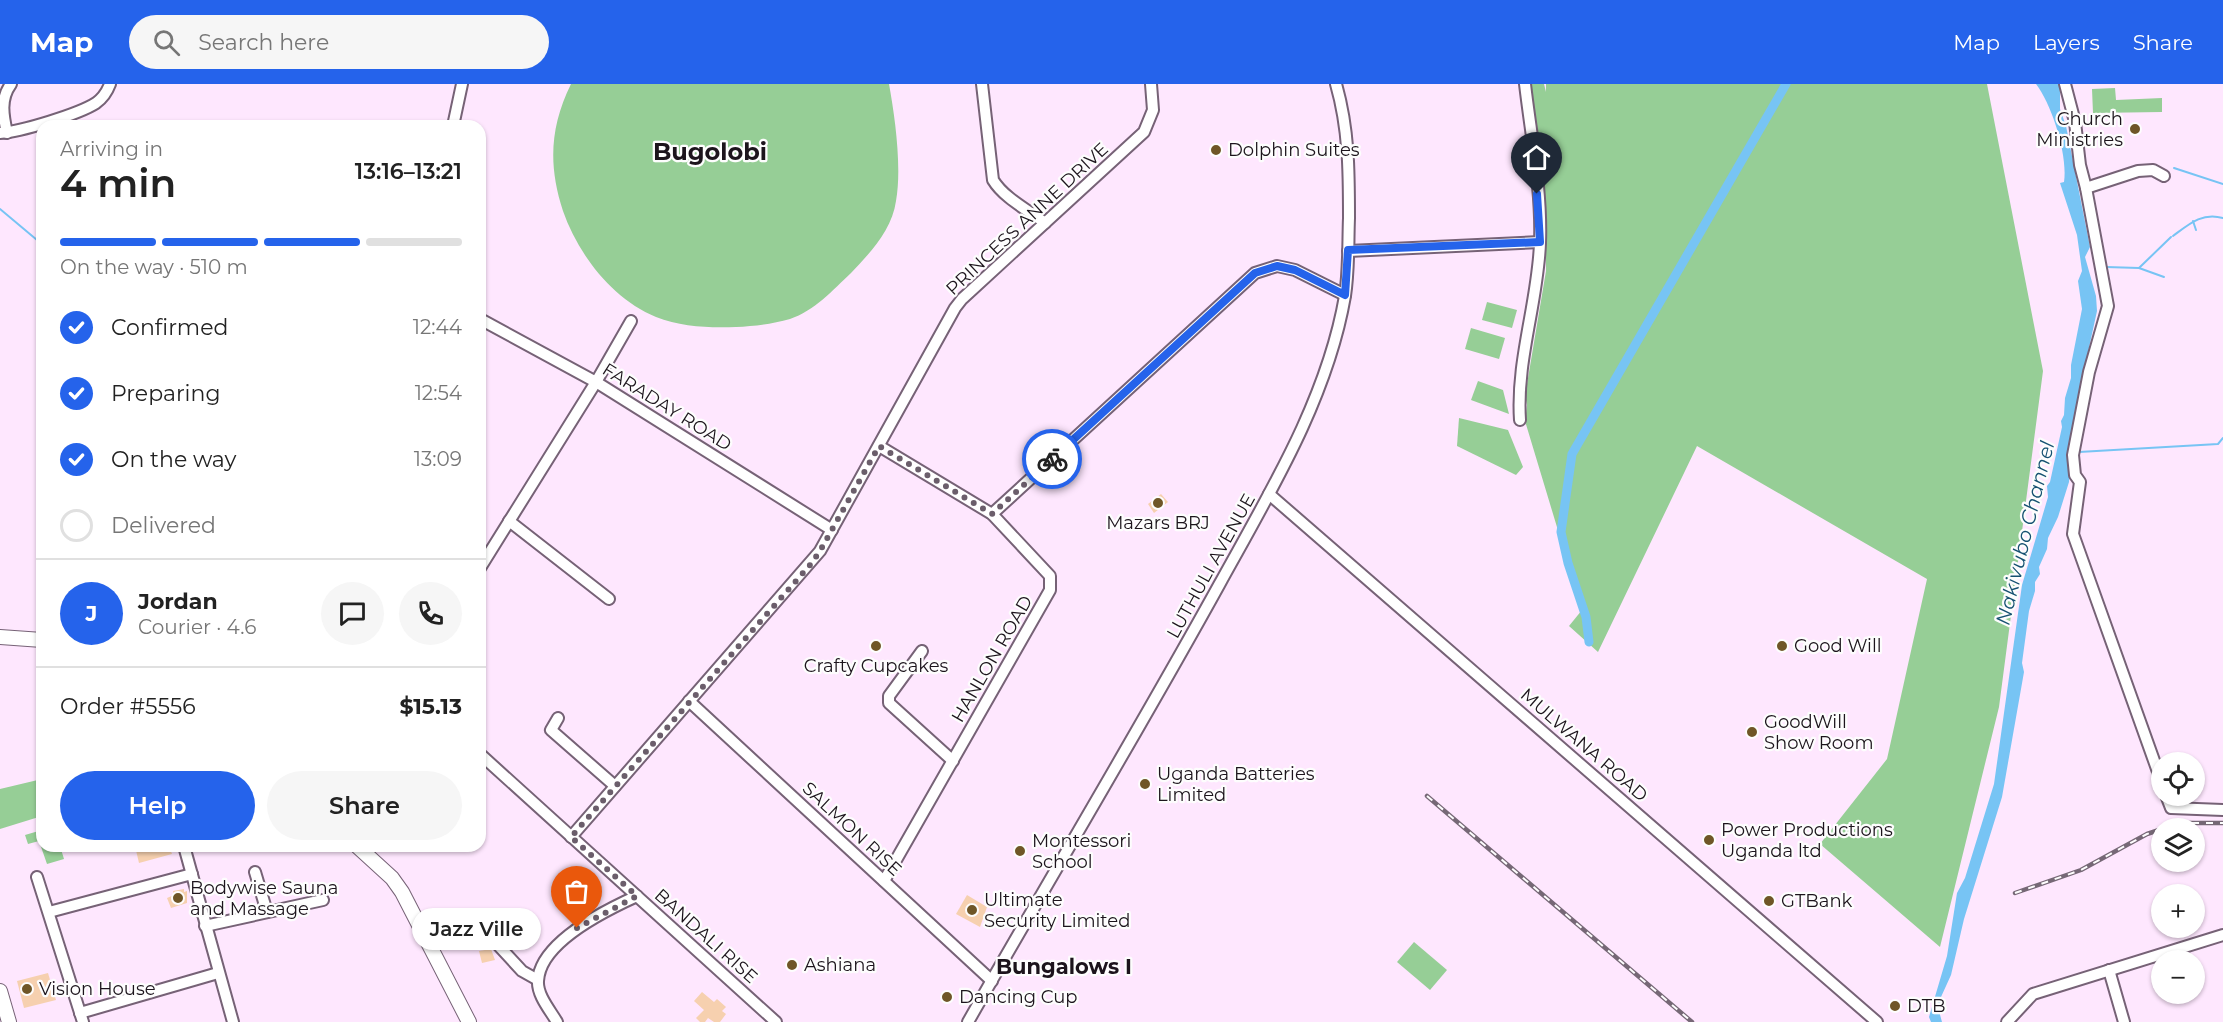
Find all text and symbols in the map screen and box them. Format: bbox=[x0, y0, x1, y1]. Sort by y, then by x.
search box bbox=[129, 15, 549, 69]
text: Map bbox=[30, 25, 93, 59]
icon: search bbox=[150, 26, 183, 59]
text: Search here bbox=[198, 29, 329, 56]
text: Map bbox=[1953, 30, 2000, 55]
text: Layers bbox=[2033, 30, 2100, 55]
text: Share bbox=[2133, 30, 2193, 55]
place label: Church Ministries bbox=[2036, 108, 2123, 151]
marker: Church Ministries bbox=[2128, 122, 2142, 136]
pin bbox=[1511, 132, 1562, 194]
text: Arriving in bbox=[60, 137, 163, 161]
district label: Bugolobi bbox=[653, 137, 767, 166]
street label: PRINCESS ANNE DRIVE bbox=[941, 138, 1113, 300]
place label: Dolphin Suites bbox=[1228, 139, 1360, 161]
icon: home bbox=[1520, 141, 1553, 174]
marker: Dolphin Suites bbox=[1209, 143, 1223, 157]
text: 13:16–13:21 bbox=[355, 158, 462, 185]
text: 4 min bbox=[60, 159, 176, 207]
text: On the way · 510 m bbox=[60, 255, 248, 279]
icon: check bbox=[60, 311, 93, 344]
text: Confirmed bbox=[111, 314, 228, 341]
text: 12:44 bbox=[413, 315, 462, 339]
street label: FARADAY ROAD bbox=[598, 358, 736, 456]
icon: check bbox=[60, 377, 93, 410]
text: Preparing bbox=[111, 380, 220, 407]
text: 12:54 bbox=[415, 381, 462, 405]
courier bbox=[1022, 429, 1082, 489]
water label: Nakivubo Channel bbox=[1991, 438, 2060, 627]
icon: check bbox=[60, 443, 93, 476]
icon: bike bbox=[1036, 443, 1069, 476]
text: On the way bbox=[111, 446, 236, 473]
text: 13:09 bbox=[414, 447, 462, 471]
street label: LUTHULI AVENUE bbox=[1162, 490, 1260, 642]
marker: Mazars BRJ bbox=[1151, 496, 1165, 510]
text: Delivered bbox=[111, 512, 216, 539]
place label: Mazars BRJ bbox=[1106, 512, 1210, 534]
button: chat bbox=[321, 582, 384, 645]
button: phone bbox=[399, 582, 462, 645]
text: Jordan bbox=[138, 588, 218, 615]
street label: HANLON ROAD bbox=[947, 592, 1037, 726]
text: J bbox=[86, 600, 97, 627]
text: Courier · 4.6 bbox=[138, 615, 256, 639]
place label: Good Will bbox=[1794, 635, 1882, 657]
marker: Crafty Cupcakes bbox=[869, 639, 883, 653]
marker: Good Will bbox=[1775, 639, 1789, 653]
place label: Crafty Cupcakes bbox=[804, 655, 949, 677]
street label: MULWANA ROAD bbox=[1516, 684, 1652, 806]
text: Order #5556 bbox=[60, 693, 196, 720]
text: $15.13 bbox=[399, 693, 462, 720]
place label: GoodWill Show Room bbox=[1764, 711, 1873, 754]
marker: GoodWill Show Room bbox=[1745, 725, 1759, 739]
map controls bbox=[2151, 752, 2205, 1004]
button: locate bbox=[2151, 752, 2205, 806]
place label: Uganda Batteries Limited bbox=[1157, 763, 1315, 806]
button: Help bbox=[60, 771, 255, 840]
button: Share bbox=[267, 771, 462, 840]
street label: SALMON RISE bbox=[798, 777, 906, 881]
marker: Uganda Batteries Limited bbox=[1138, 777, 1152, 791]
button: layers bbox=[2151, 818, 2205, 872]
place label: Power Productions Uganda ltd bbox=[1721, 819, 1893, 862]
place label: Montessori School bbox=[1032, 830, 1131, 873]
marker: Power Productions Uganda ltd bbox=[1702, 833, 1716, 847]
marker: Montessori School bbox=[1013, 844, 1027, 858]
pin bbox=[551, 866, 602, 928]
icon: bag bbox=[560, 875, 593, 908]
place label: Bodywise Sauna and Massage bbox=[190, 877, 338, 920]
street label: BANDALI RISE bbox=[650, 884, 762, 988]
button: + bbox=[2151, 884, 2205, 938]
place label: Ultimate Security Limited bbox=[984, 889, 1130, 932]
place label: GTBank bbox=[1781, 890, 1853, 912]
marker: Bodywise Sauna and Massage bbox=[171, 891, 185, 905]
marker: GTBank bbox=[1762, 894, 1776, 908]
marker: Ultimate Security Limited bbox=[965, 903, 979, 917]
callout: Jazz Ville bbox=[412, 907, 541, 949]
text: Jazz Ville bbox=[430, 917, 523, 941]
button: − bbox=[2151, 950, 2205, 1004]
place label: Ashiana bbox=[804, 954, 876, 976]
district label: Bungalows I bbox=[996, 954, 1132, 979]
marker: Ashiana bbox=[785, 958, 799, 972]
place label: Vision House bbox=[39, 978, 156, 1000]
marker: Vision House bbox=[20, 982, 34, 996]
place label: Dancing Cup bbox=[959, 986, 1077, 1008]
marker: Dancing Cup bbox=[940, 990, 954, 1004]
place label: DTB bbox=[1907, 995, 1946, 1017]
marker: DTB bbox=[1888, 999, 1902, 1013]

